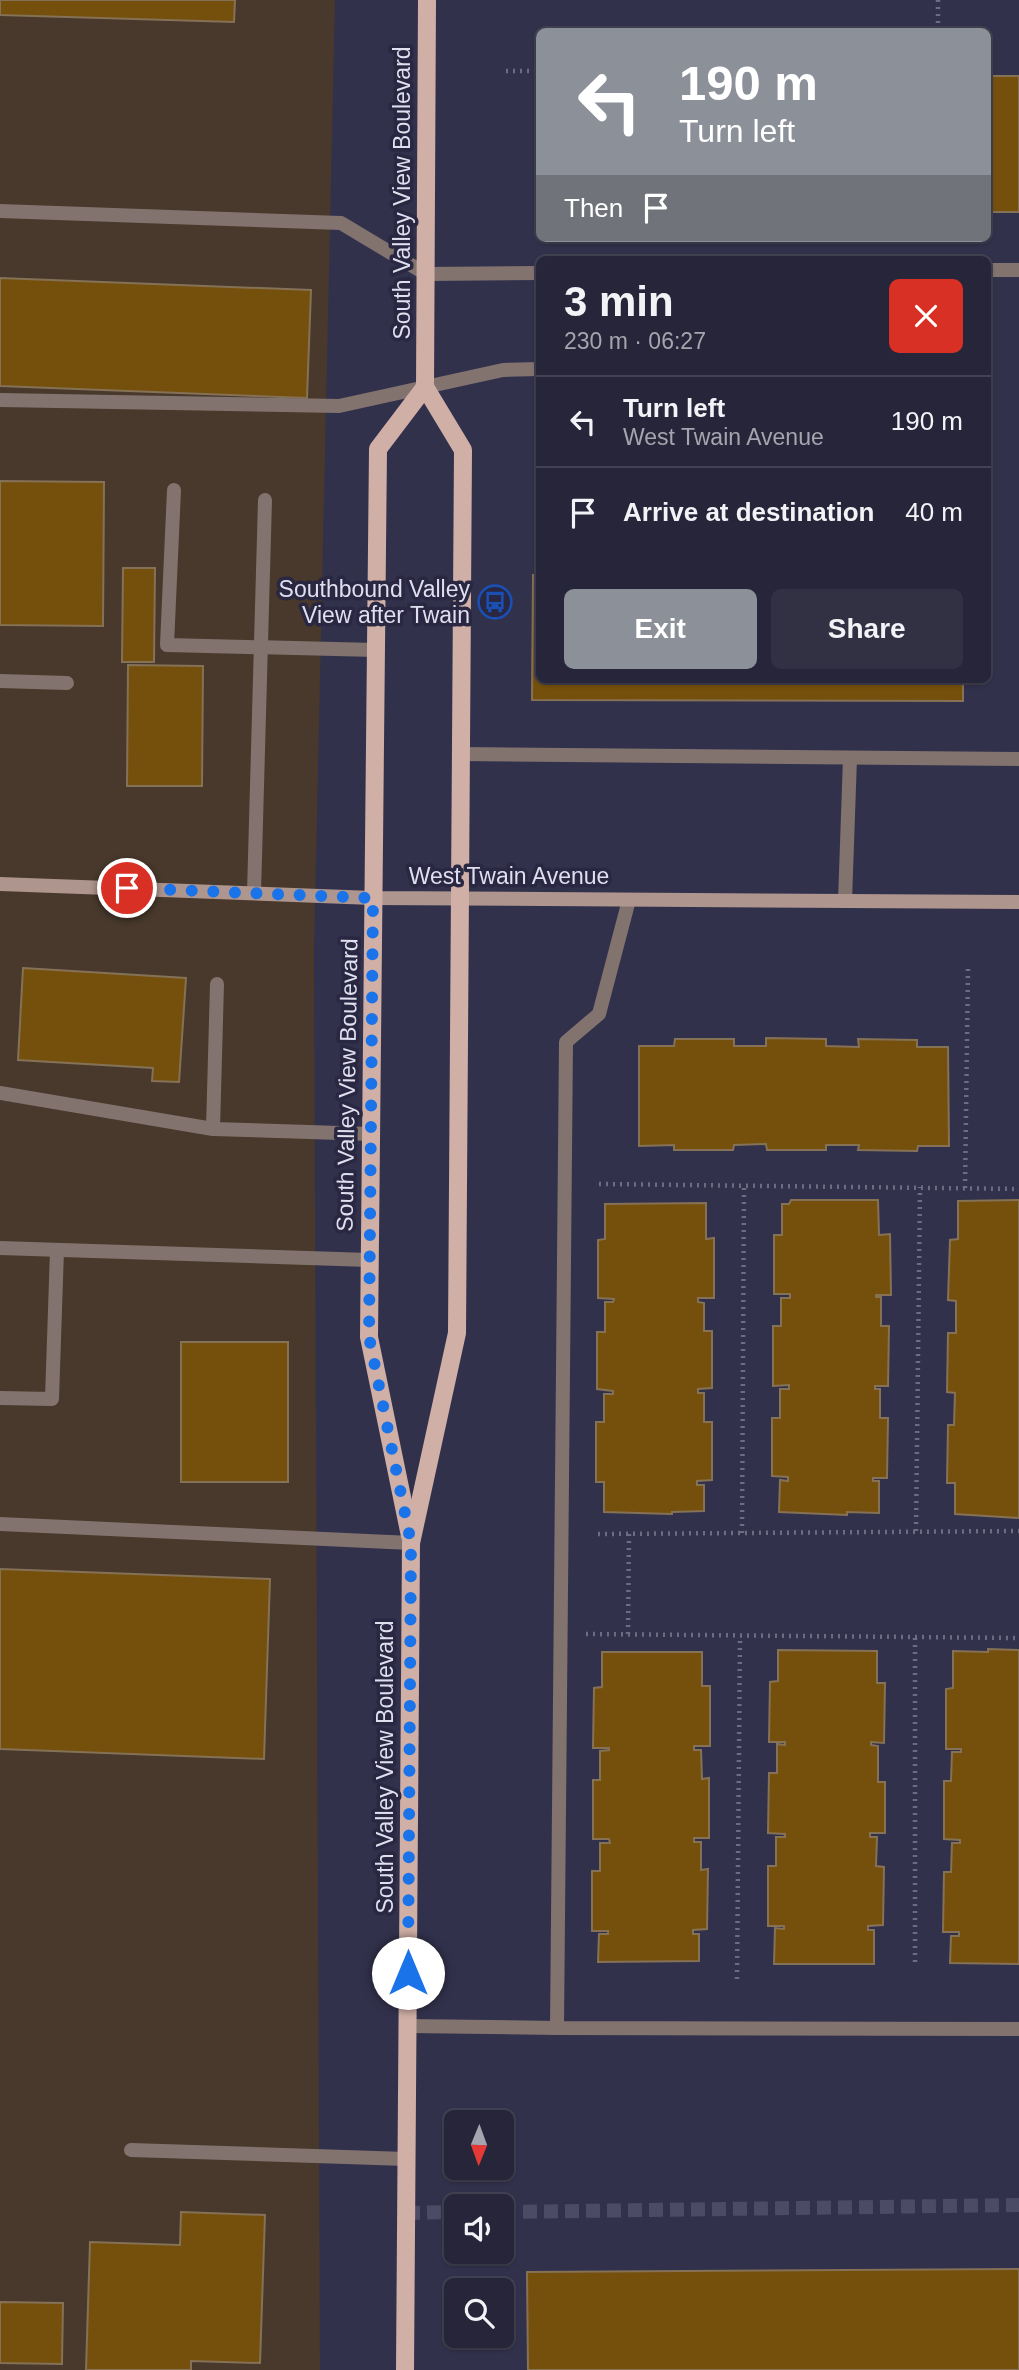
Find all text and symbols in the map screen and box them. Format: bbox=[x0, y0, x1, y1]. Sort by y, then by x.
street label: South Valley View Boulevard bbox=[389, 46, 415, 340]
icon: left bbox=[564, 56, 655, 147]
text: 190 m bbox=[679, 56, 818, 110]
text: Turn left bbox=[679, 113, 795, 149]
icon: arrive bbox=[637, 189, 675, 227]
text: Then bbox=[564, 193, 623, 223]
text: 3 min bbox=[564, 278, 674, 325]
button: close bbox=[889, 279, 963, 353]
text: 230 m · 06:27 bbox=[564, 328, 706, 354]
text: Turn left bbox=[623, 393, 725, 423]
icon: left bbox=[564, 403, 602, 441]
text: 190 m bbox=[891, 406, 963, 436]
text: West Twain Avenue bbox=[623, 424, 824, 450]
icon: arrive bbox=[564, 494, 602, 532]
text: Arrive at destination bbox=[623, 497, 874, 527]
text: 40 m bbox=[905, 497, 963, 527]
place label: Southbound Valley View after Twain bbox=[279, 576, 470, 628]
bus stop icon: Southbound Valley View after Twain bbox=[476, 583, 514, 621]
button: Exit bbox=[564, 589, 757, 669]
button: Share bbox=[771, 589, 963, 669]
pin bbox=[97, 858, 157, 918]
street label: West Twain Avenue bbox=[409, 863, 609, 889]
icon: arrive bbox=[108, 869, 146, 907]
street label: South Valley View Boulevard bbox=[331, 938, 363, 1232]
street label: South Valley View Boulevard bbox=[372, 1620, 398, 1914]
position arrow bbox=[371, 1936, 445, 2010]
north arrow bbox=[444, 2110, 514, 2180]
map controls bbox=[444, 2110, 514, 2348]
button: sound bbox=[444, 2194, 514, 2264]
button: search bbox=[444, 2278, 514, 2348]

